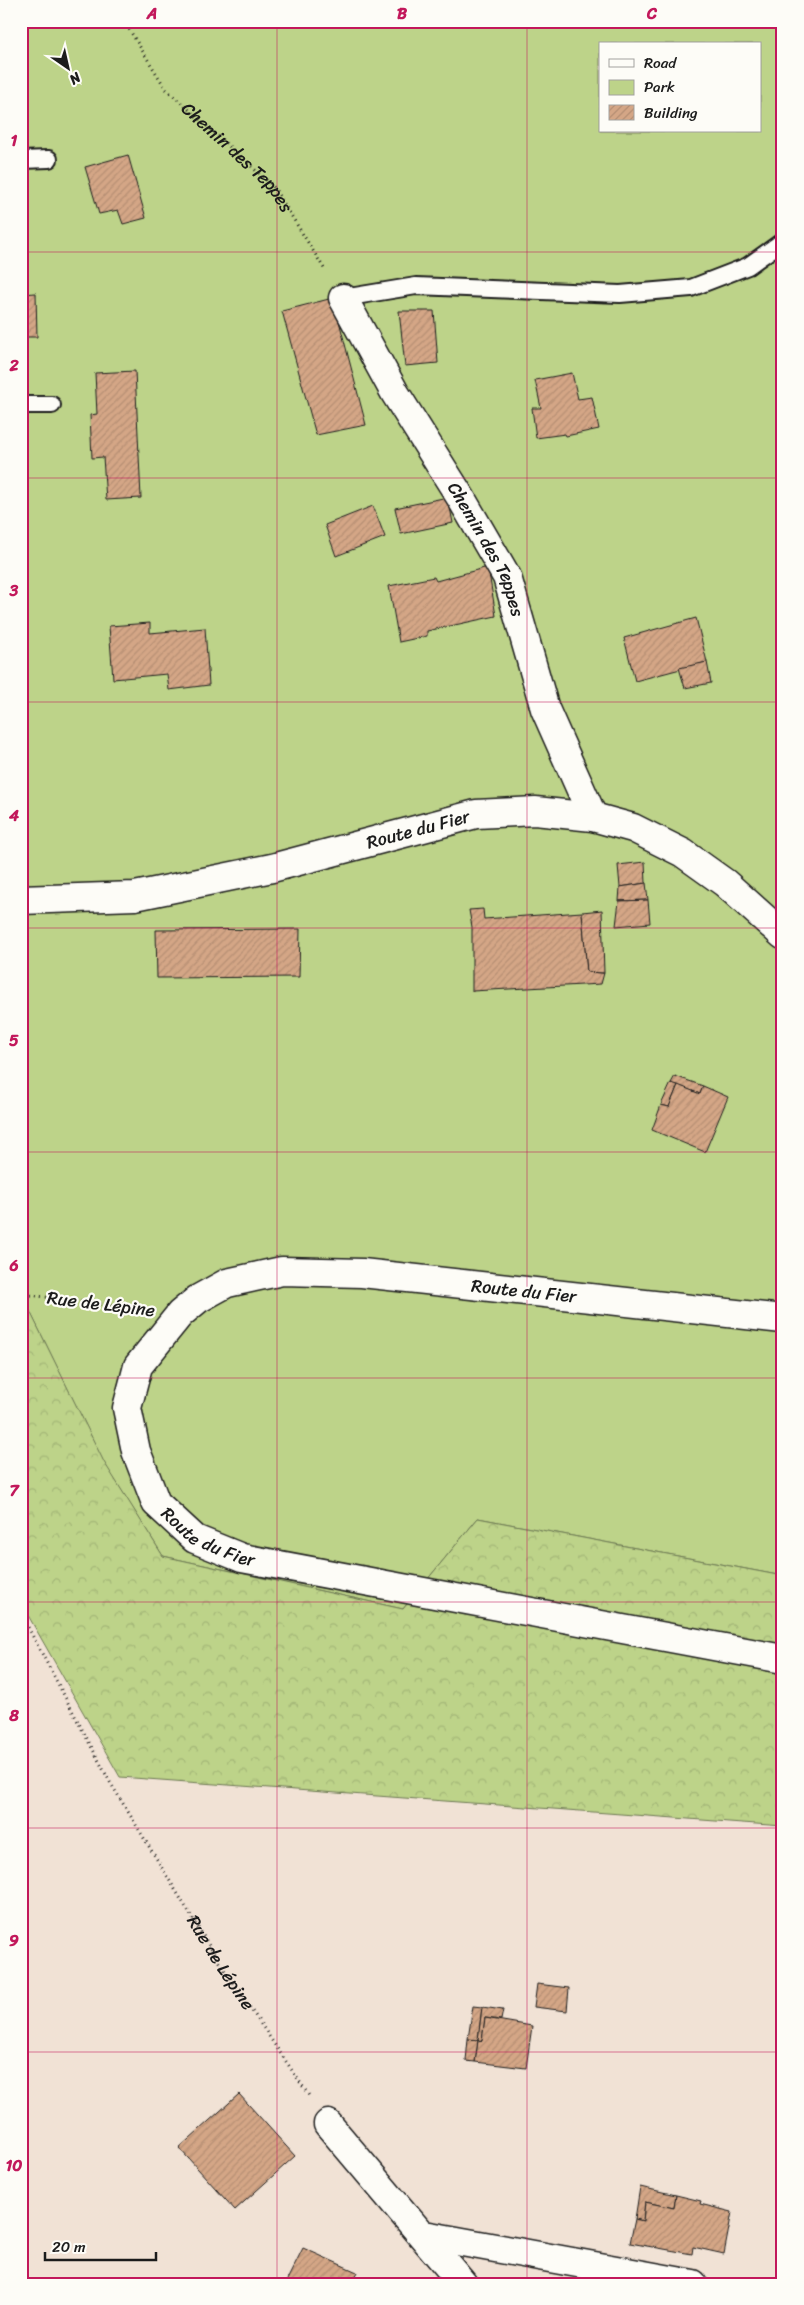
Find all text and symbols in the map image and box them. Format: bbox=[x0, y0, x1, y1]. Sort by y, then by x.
text: A bbox=[146, 0, 157, 28]
text: B bbox=[397, 0, 408, 28]
text: C bbox=[646, 0, 658, 28]
north arrow bbox=[42, 42, 92, 92]
legend bbox=[599, 42, 762, 132]
text: Road bbox=[644, 50, 677, 76]
text: N bbox=[64, 65, 87, 92]
text: Park bbox=[644, 74, 675, 100]
street label: Chemin des Teppes bbox=[174, 94, 302, 220]
text: Building bbox=[644, 100, 698, 126]
text: 1 bbox=[11, 126, 18, 155]
text: 2 bbox=[8, 351, 19, 380]
street label: Chemin des Teppes bbox=[439, 475, 534, 621]
text: 3 bbox=[9, 576, 19, 605]
street label: Route du Fier bbox=[363, 800, 475, 858]
text: 4 bbox=[8, 801, 19, 830]
text: 5 bbox=[9, 1026, 19, 1055]
text: 6 bbox=[8, 1251, 19, 1280]
street label: Route du Fier bbox=[470, 1270, 580, 1313]
street label: Rue de Lépine bbox=[45, 1282, 157, 1326]
text: 7 bbox=[9, 1476, 20, 1505]
street label: Route du Fier bbox=[153, 1499, 259, 1576]
text: 8 bbox=[8, 1701, 19, 1730]
street label: Rue de Lépine bbox=[178, 1909, 263, 2017]
text: 9 bbox=[9, 1926, 19, 1955]
text: 10 bbox=[6, 2151, 22, 2180]
scale bar bbox=[45, 2230, 156, 2262]
text: 20 m bbox=[52, 2234, 86, 2260]

